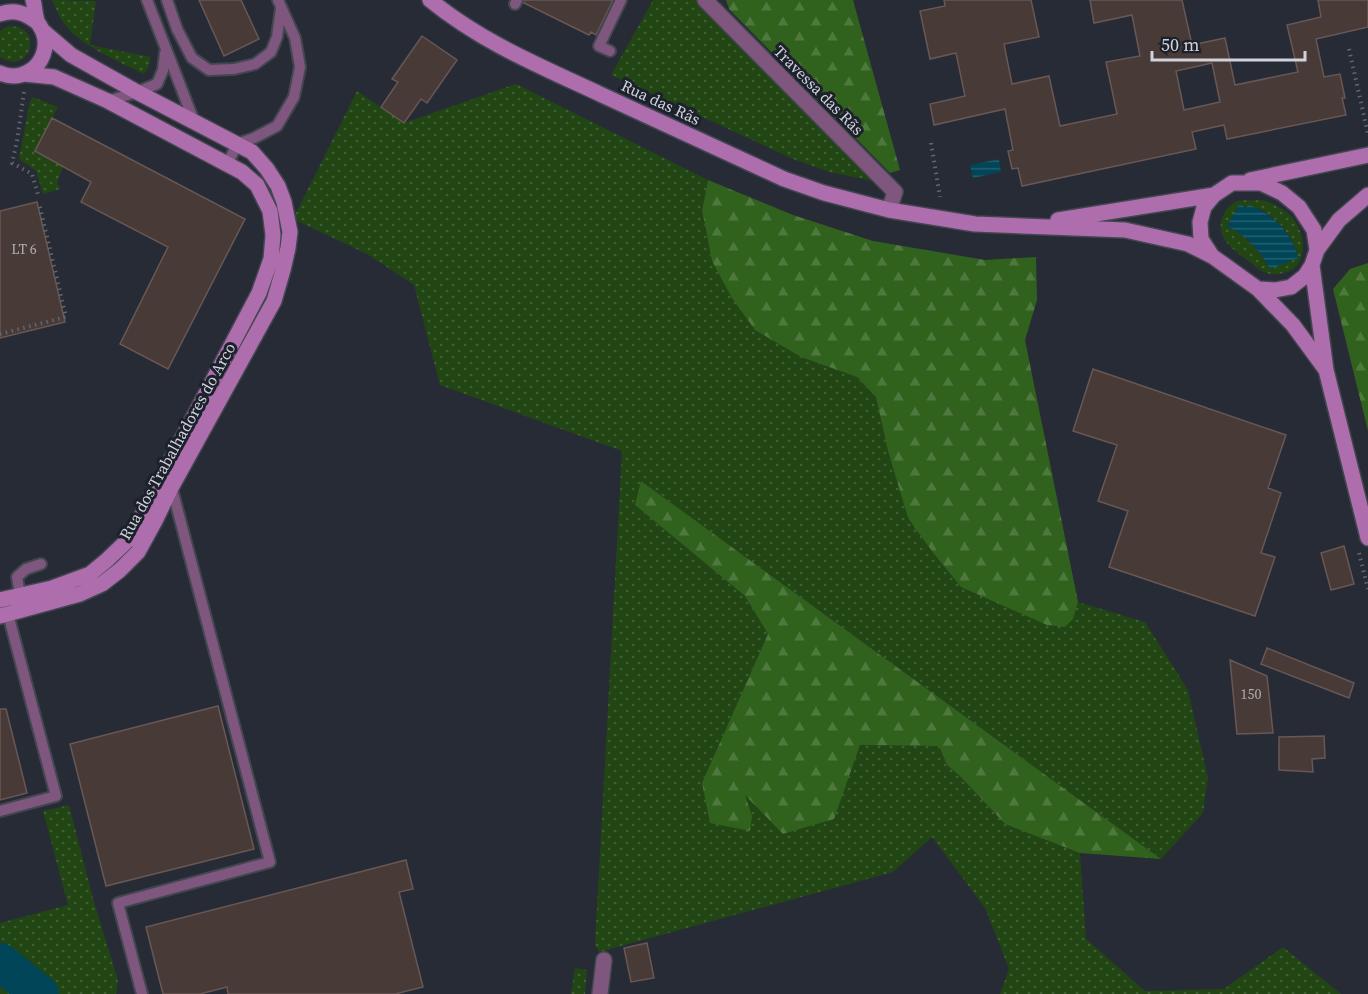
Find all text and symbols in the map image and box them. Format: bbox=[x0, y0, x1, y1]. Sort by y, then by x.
scale bar bbox=[1152, 24, 1305, 62]
text: 50 m bbox=[1161, 32, 1199, 57]
street label: Travessa das Rãs bbox=[769, 40, 869, 140]
street label: Rua das Rãs bbox=[618, 74, 704, 130]
house number: LT 6 bbox=[11, 239, 37, 259]
street label: Rua dos Trabalhadores do Arco bbox=[114, 338, 241, 543]
house number: 150 bbox=[1241, 684, 1262, 704]

